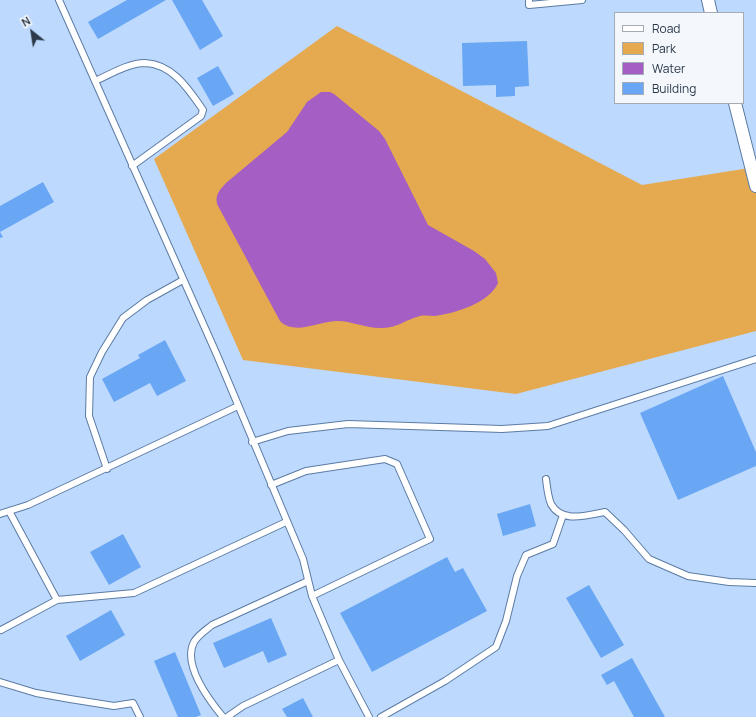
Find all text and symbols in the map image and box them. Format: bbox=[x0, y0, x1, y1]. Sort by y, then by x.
north arrow bbox=[12, 12, 52, 52]
legend bbox=[614, 12, 744, 104]
text: N bbox=[19, 13, 33, 30]
text: Road bbox=[652, 20, 680, 37]
text: Park bbox=[652, 40, 676, 57]
text: Water bbox=[652, 60, 685, 77]
text: Building bbox=[652, 80, 696, 97]

